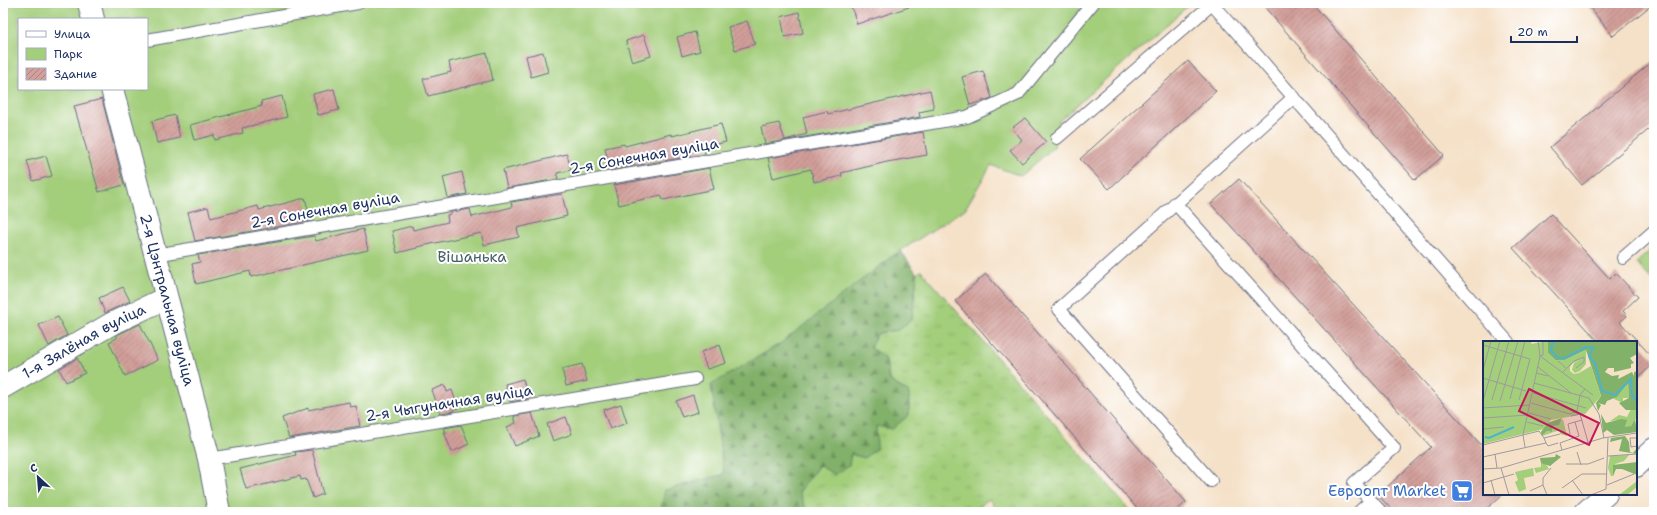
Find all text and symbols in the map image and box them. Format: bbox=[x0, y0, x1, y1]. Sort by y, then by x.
legend bbox=[18, 18, 148, 90]
scale bar bbox=[1511, 18, 1577, 44]
text: 20 m bbox=[1517, 24, 1548, 40]
text: Улица bbox=[54, 26, 91, 42]
text: Парк bbox=[54, 46, 83, 62]
text: Здание bbox=[54, 66, 98, 82]
street label: 2-я Сонечная вуліца bbox=[568, 133, 721, 179]
street label: 2-я Сонечная вуліца bbox=[249, 187, 402, 233]
street label: 2-я Цэнтральная вуліца bbox=[135, 212, 200, 389]
park label: Вішанька bbox=[437, 247, 507, 267]
street label: 1-я Зялёная вуліца bbox=[19, 299, 149, 384]
inset map bbox=[1483, 341, 1637, 495]
street label: 2-я Чыгуначная вуліца bbox=[364, 380, 535, 426]
north arrow bbox=[18, 457, 58, 497]
text: С bbox=[28, 460, 40, 477]
supermarket icon: Евроопт Market bbox=[1449, 478, 1475, 504]
place label: Евроопт Market bbox=[1328, 481, 1446, 501]

